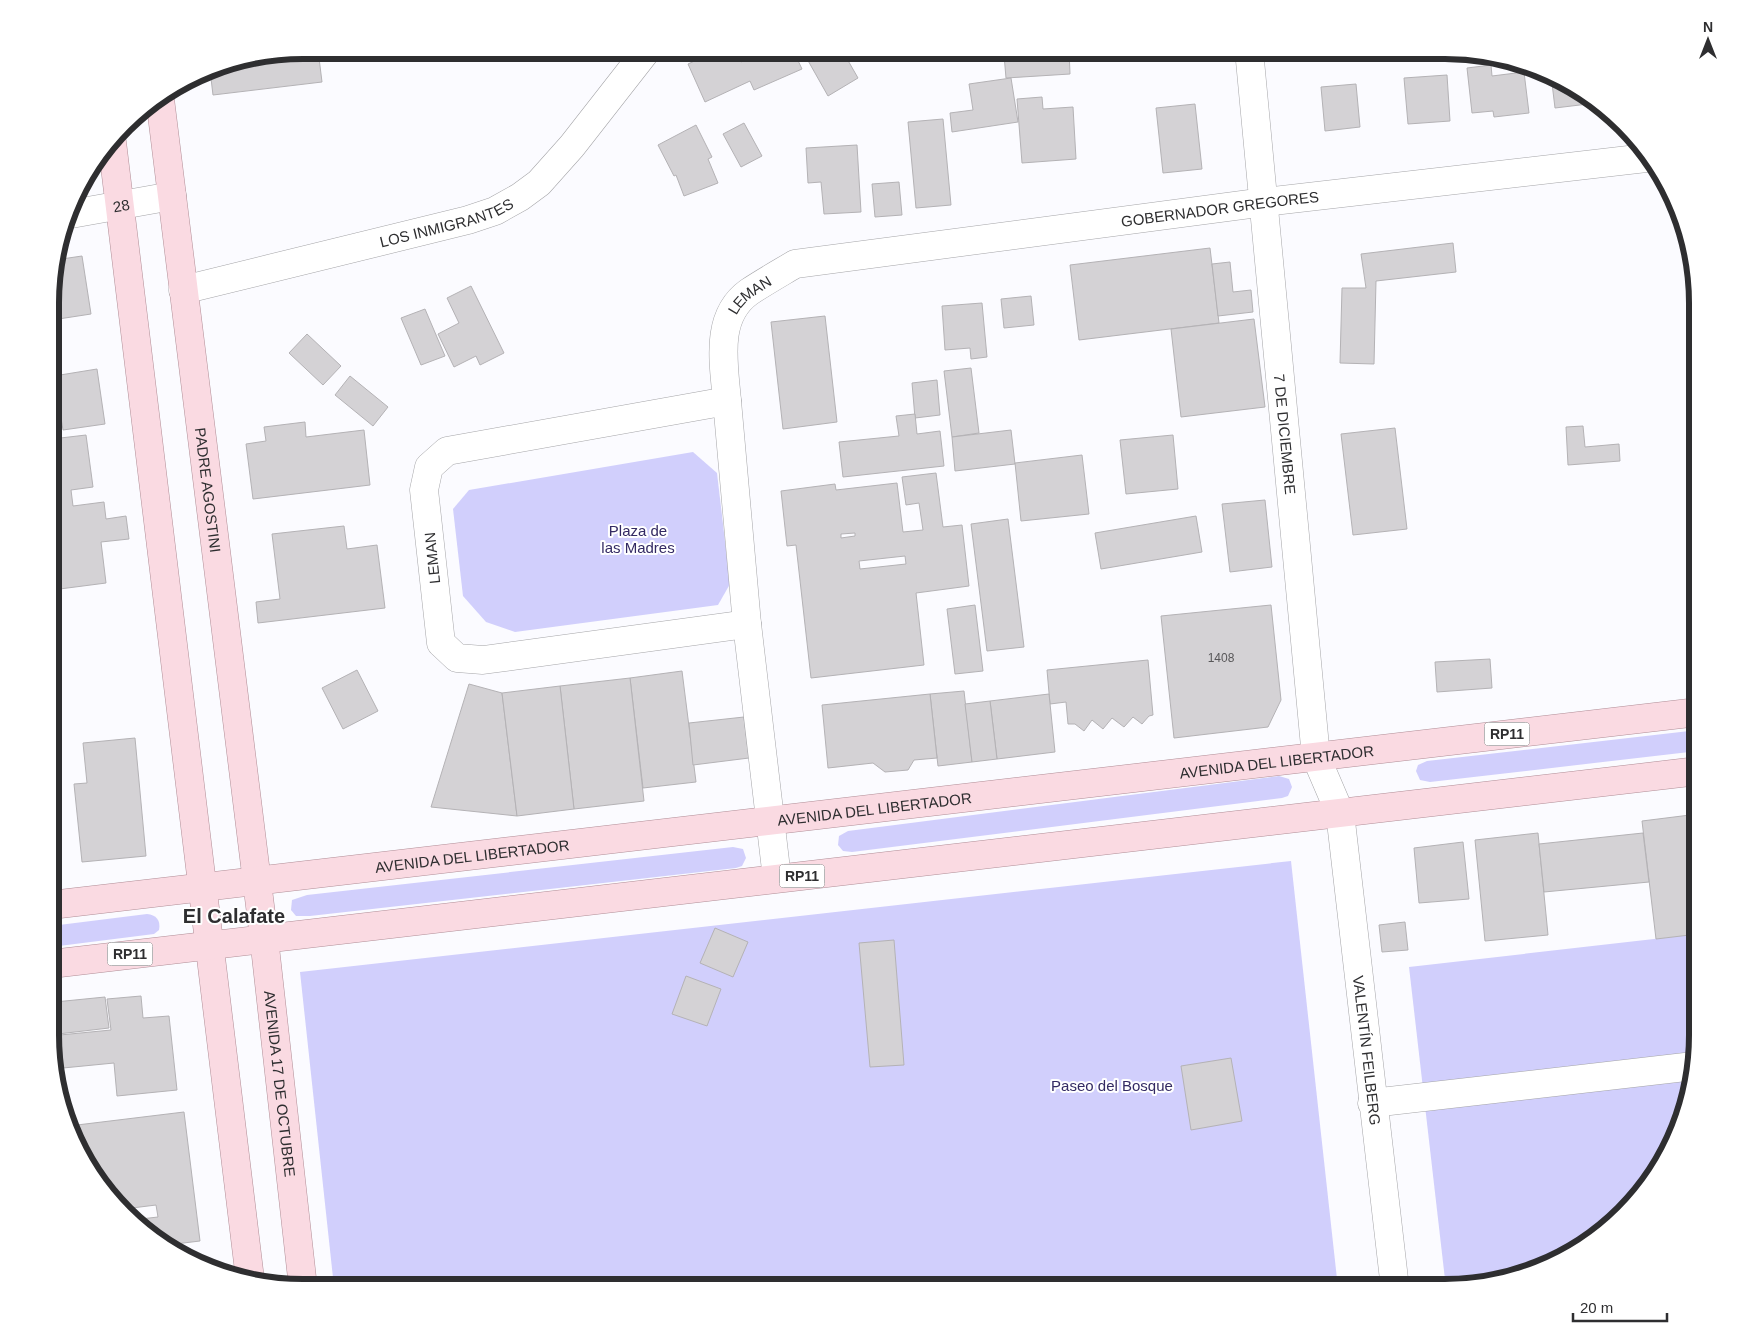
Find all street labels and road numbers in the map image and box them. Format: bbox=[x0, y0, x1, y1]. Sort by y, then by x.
street label: GOBERNADOR GREGORES bbox=[1120, 187, 1320, 229]
street label: LOS INMIGRANTES bbox=[378, 194, 516, 250]
street label: 28 bbox=[112, 195, 131, 215]
street label: LEMAN bbox=[724, 272, 774, 317]
street label: 7 DE DICIEMBRE bbox=[1271, 373, 1300, 495]
street label: PADRE AGOSTINI bbox=[192, 427, 225, 553]
street label: LEMAN bbox=[421, 531, 443, 585]
road number: RP11 bbox=[1484, 722, 1530, 746]
street label: AVENIDA DEL LIBERTADOR bbox=[1179, 742, 1375, 781]
street label: AVENIDA DEL LIBERTADOR bbox=[776, 789, 973, 828]
street label: AVENIDA DEL LIBERTADOR bbox=[374, 836, 570, 875]
road number: RP11 bbox=[780, 864, 824, 888]
road number: RP11 bbox=[108, 942, 152, 966]
street label: VALENTÍN FEILBERG bbox=[1350, 974, 1385, 1126]
street label: AVENIDA 17 DE OCTUBRE bbox=[261, 990, 299, 1178]

